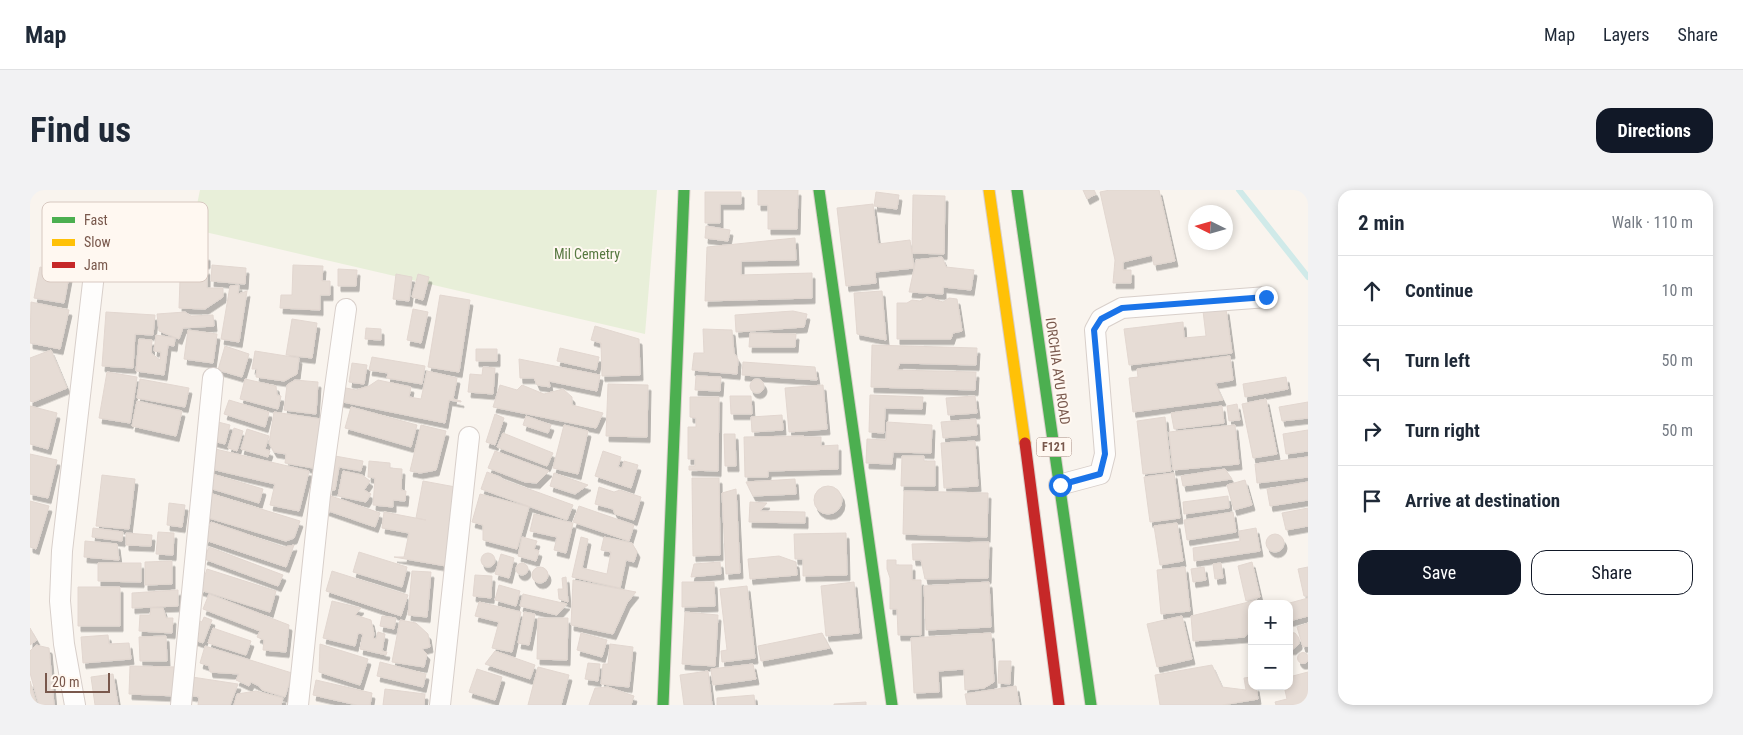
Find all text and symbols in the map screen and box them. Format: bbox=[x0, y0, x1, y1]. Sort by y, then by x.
text: Map bbox=[25, 21, 66, 49]
text: Map bbox=[1544, 24, 1575, 45]
text: Layers bbox=[1603, 24, 1650, 45]
text: Share bbox=[1678, 24, 1718, 45]
button: Directions bbox=[1596, 108, 1713, 153]
text: Find us bbox=[30, 110, 131, 151]
legend bbox=[42, 202, 208, 282]
north arrow bbox=[1188, 205, 1233, 250]
text: 2 min bbox=[1358, 211, 1405, 235]
text: Fast bbox=[84, 212, 108, 228]
text: Walk · 110 m bbox=[1612, 213, 1693, 232]
text: Slow bbox=[84, 234, 111, 250]
park label: Mil Cemetry bbox=[554, 246, 620, 262]
text: Jam bbox=[84, 257, 108, 273]
icon: ahead bbox=[1358, 277, 1386, 305]
text: Continue bbox=[1405, 279, 1473, 302]
text: 10 m bbox=[1661, 281, 1693, 300]
route end bbox=[1255, 286, 1278, 309]
street label: IORCHIA AYU ROAD bbox=[1043, 316, 1073, 426]
icon: left bbox=[1358, 347, 1386, 375]
text: Turn left bbox=[1405, 349, 1470, 372]
text: 50 m bbox=[1661, 351, 1693, 370]
icon: right bbox=[1358, 417, 1386, 445]
text: Turn right bbox=[1405, 419, 1480, 442]
text: 50 m bbox=[1661, 421, 1693, 440]
road number: F121 bbox=[1036, 438, 1072, 456]
route start bbox=[1049, 474, 1072, 497]
icon: arrive bbox=[1358, 487, 1386, 515]
text: Arrive at destination bbox=[1405, 489, 1560, 512]
button: Save bbox=[1358, 550, 1521, 595]
button: Share bbox=[1531, 550, 1693, 595]
map controls bbox=[1248, 600, 1293, 690]
button: + bbox=[1248, 600, 1293, 645]
button: − bbox=[1248, 645, 1293, 690]
scale bar bbox=[45, 670, 110, 693]
text: 20 m bbox=[52, 674, 80, 690]

